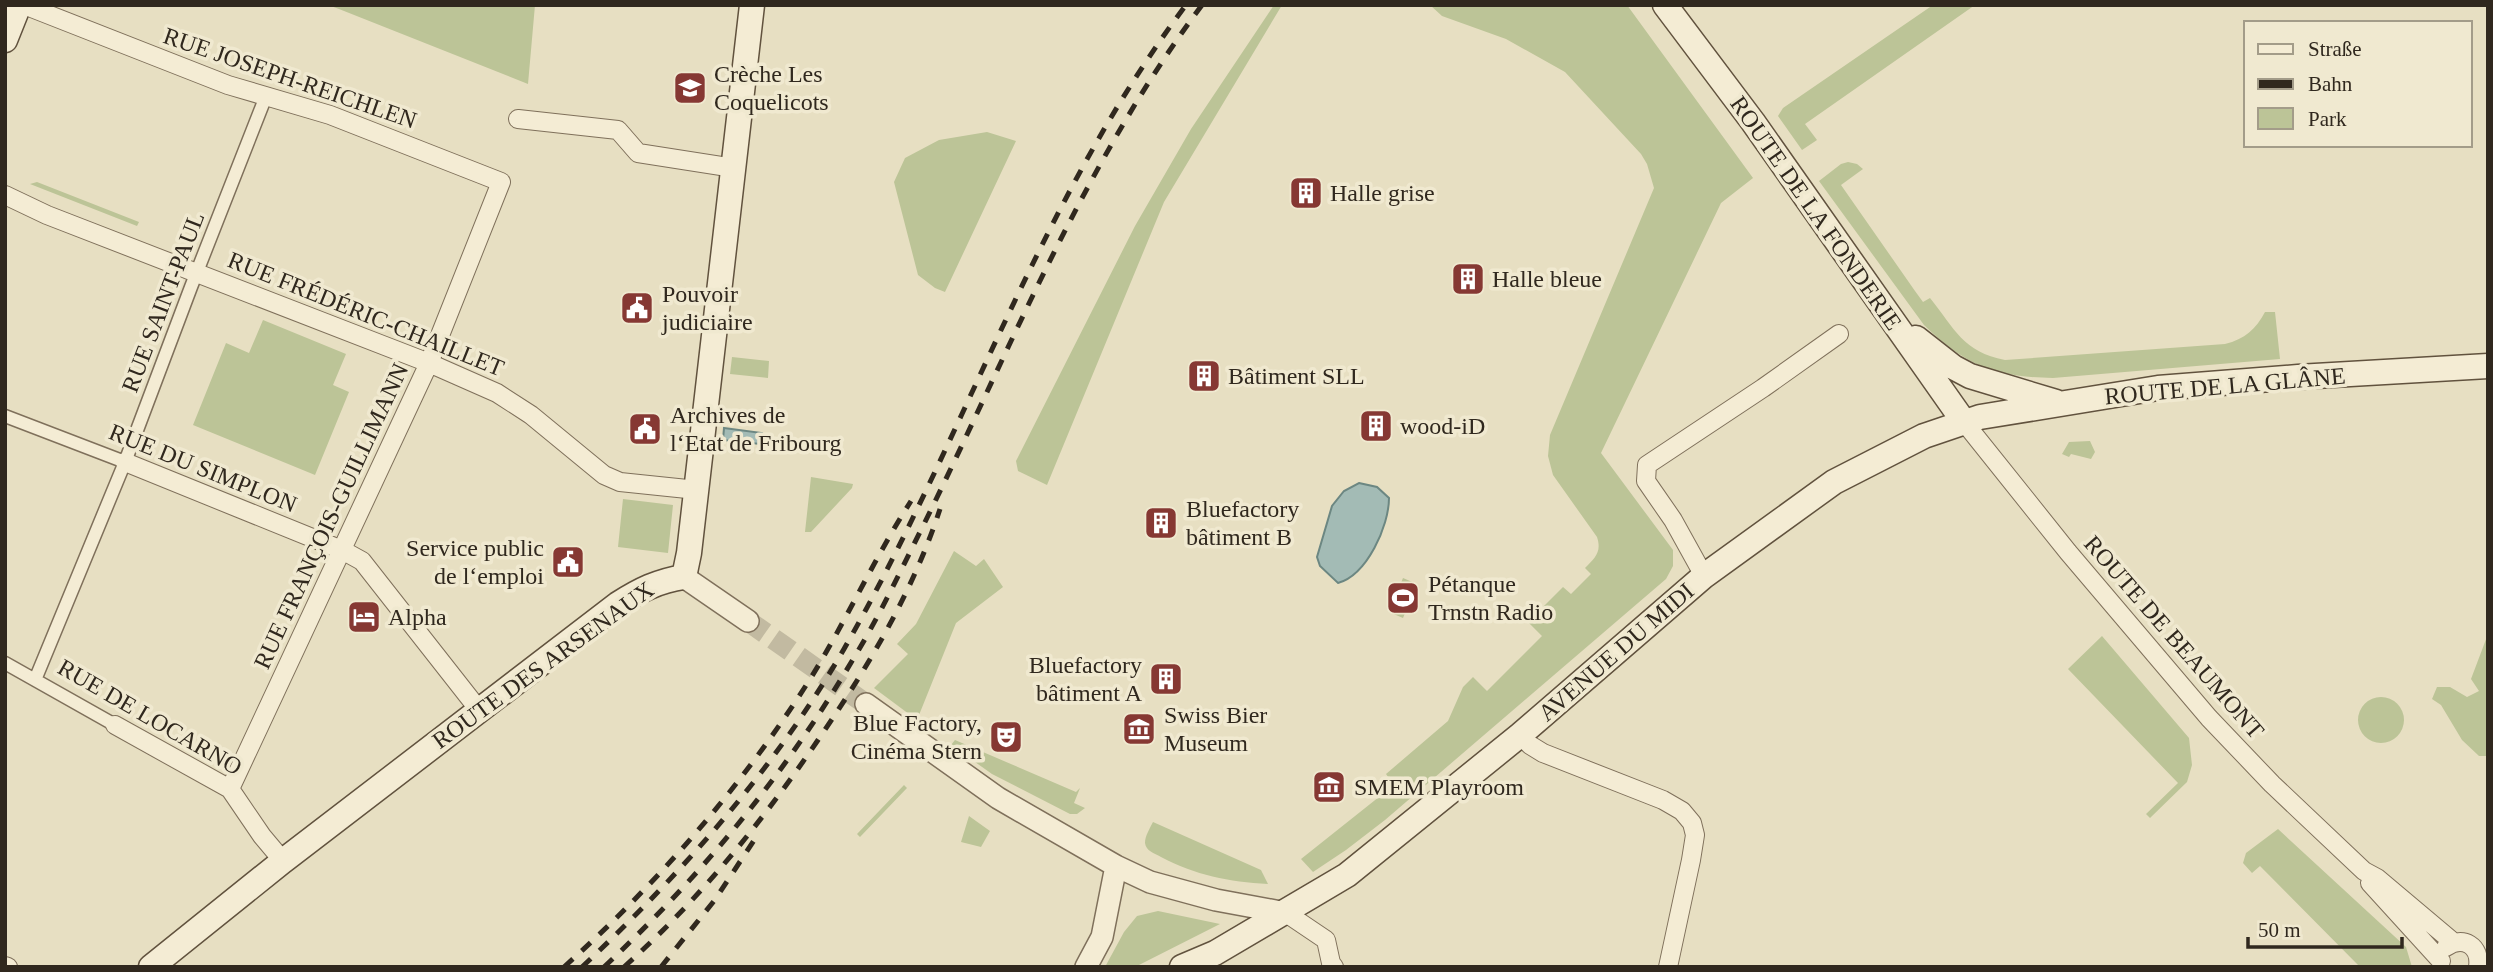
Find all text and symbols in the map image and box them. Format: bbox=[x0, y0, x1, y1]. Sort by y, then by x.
legend bbox=[2244, 21, 2472, 147]
street label: RUE JOSEPH-REICHLEN bbox=[160, 22, 420, 134]
text: Straße bbox=[2308, 37, 2362, 61]
place label: Crèche Les Coquelicots bbox=[714, 61, 829, 115]
school or university icon: Crèche Les Coquelicots bbox=[671, 69, 709, 107]
text: Bahn bbox=[2308, 72, 2353, 96]
street label: ROUTE DE LA FONDERIE bbox=[1725, 91, 1907, 335]
text: Park bbox=[2308, 107, 2347, 131]
building icon: Halle grise bbox=[1287, 174, 1325, 212]
place label: Halle grise bbox=[1330, 180, 1435, 206]
street label: RUE SAINT-PAUL bbox=[117, 208, 209, 396]
street label: RUE FRÉDÉRIC-CHAILLET bbox=[224, 247, 508, 381]
building icon: Halle bleue bbox=[1449, 260, 1487, 298]
place label: Halle bleue bbox=[1492, 266, 1602, 292]
place label: Pouvoir judiciaire bbox=[661, 281, 753, 335]
public building icon: Pouvoir judiciaire bbox=[618, 289, 656, 327]
building icon: Bâtiment SLL bbox=[1185, 357, 1223, 395]
street label: RUE FRANÇOIS-GUILLIMANN bbox=[249, 359, 413, 673]
place label: Bâtiment SLL bbox=[1228, 363, 1365, 389]
street label: ROUTE DE LA GLÂNE bbox=[2103, 363, 2347, 409]
place label: Archives de l‘Etat de Fribourg bbox=[670, 402, 842, 456]
building icon: wood-iD bbox=[1357, 407, 1395, 445]
public building icon: Archives de l‘Etat de Fribourg bbox=[626, 410, 664, 448]
place label: wood-iD bbox=[1400, 413, 1485, 439]
street label: RUE DU SIMPLON bbox=[105, 418, 301, 518]
place label: Bluefactory bâtiment B bbox=[1186, 496, 1299, 550]
building icon: Bluefactory bâtiment B bbox=[1142, 504, 1180, 542]
street label: ROUTE DE BEAUMONT bbox=[2079, 530, 2269, 744]
place label: Service public de l‘emploi bbox=[406, 535, 544, 589]
public building icon: Service public de l‘emploi bbox=[549, 543, 587, 581]
place label: Pétanque Trnstn Radio bbox=[1428, 571, 1553, 625]
street label: ROUTE DES ARSENAUX bbox=[427, 576, 659, 754]
street label: AVENUE DU MIDI bbox=[1533, 578, 1699, 726]
sports icon: Pétanque Trnstn Radio bbox=[1384, 579, 1422, 617]
hotel icon: Alpha bbox=[345, 598, 383, 636]
place label: Alpha bbox=[388, 604, 447, 630]
place label: Bluefactory bâtiment A bbox=[1029, 652, 1143, 706]
street label: RUE DE LOCARNO bbox=[53, 654, 247, 780]
building icon: Bluefactory bâtiment A bbox=[1147, 660, 1185, 698]
place label: Swiss Bier Museum bbox=[1164, 702, 1267, 756]
place label: Blue Factory, Cinéma Stern bbox=[851, 710, 982, 764]
museum icon: Swiss Bier Museum bbox=[1120, 710, 1158, 748]
theatre icon: Blue Factory, Cinéma Stern bbox=[987, 718, 1025, 756]
museum icon: SMEM Playroom bbox=[1310, 768, 1348, 806]
place label: SMEM Playroom bbox=[1354, 774, 1524, 800]
scale bar bbox=[2248, 906, 2402, 950]
text: 50 m bbox=[2258, 918, 2301, 942]

